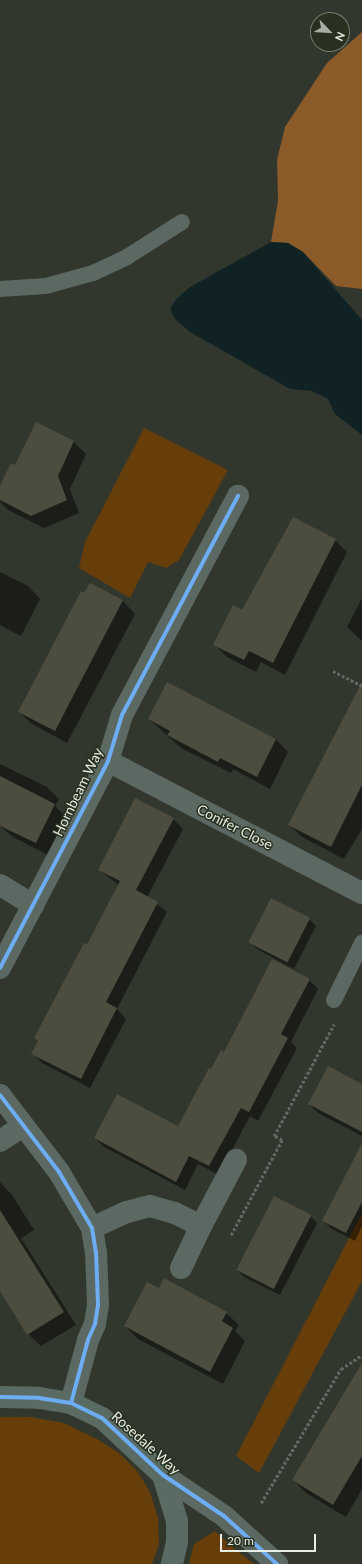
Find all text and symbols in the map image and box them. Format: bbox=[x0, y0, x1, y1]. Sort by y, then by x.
north arrow bbox=[310, 12, 350, 52]
text: N bbox=[333, 30, 348, 43]
street label: Hornbeam Way bbox=[49, 745, 107, 839]
street label: Conifer Close bbox=[194, 801, 276, 853]
street label: Rosedale Way bbox=[108, 1408, 184, 1478]
scale bar bbox=[222, 1526, 318, 1552]
text: 20 m bbox=[227, 1533, 254, 1548]

